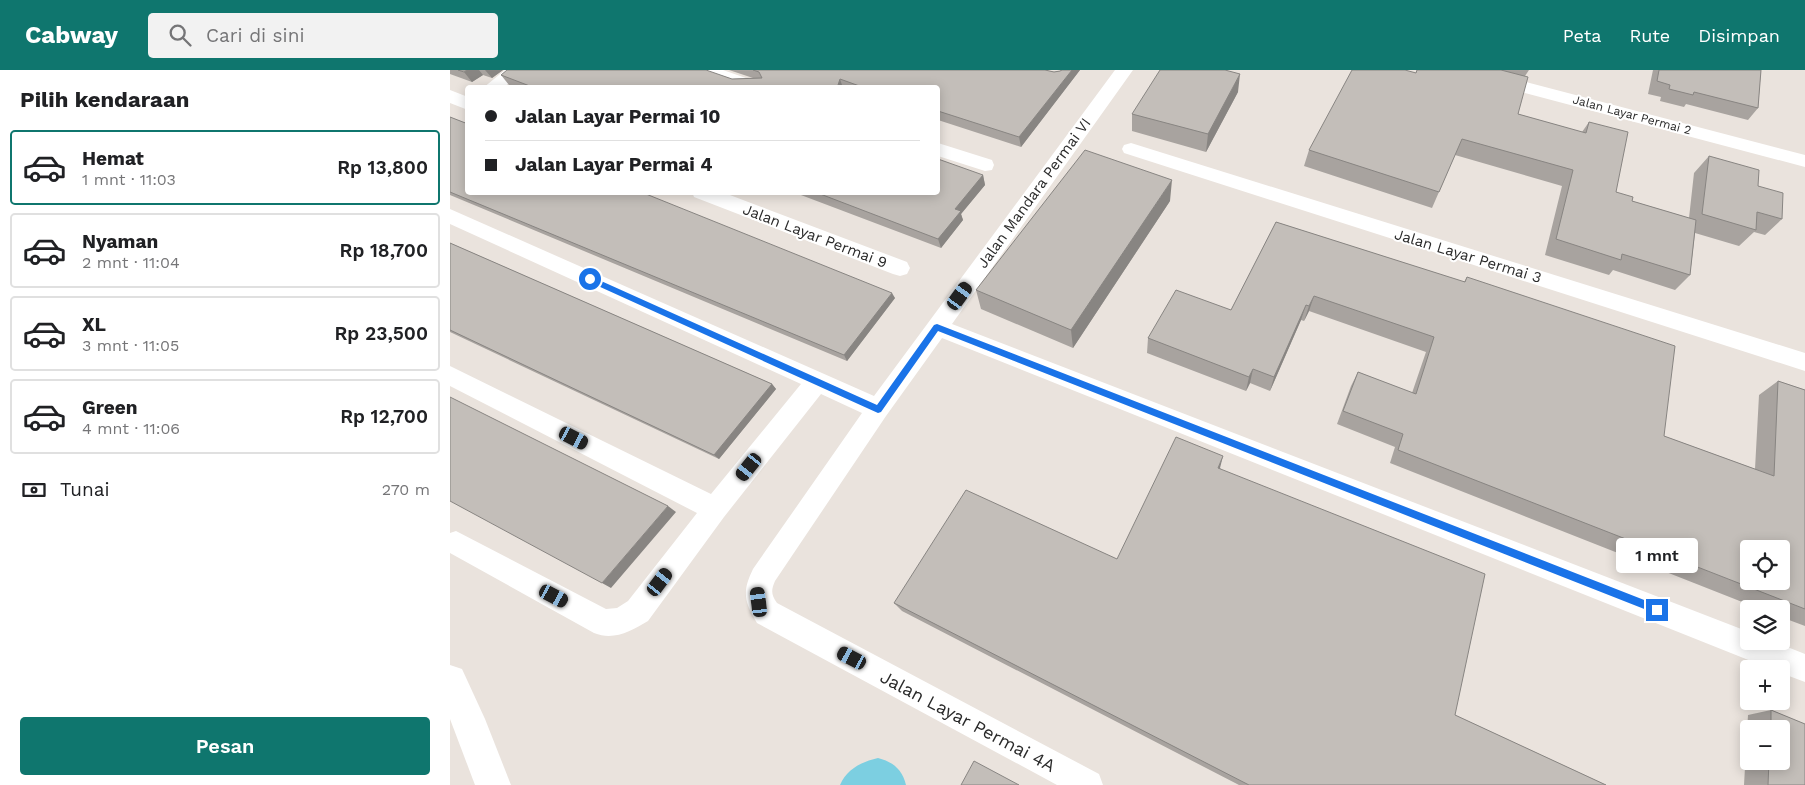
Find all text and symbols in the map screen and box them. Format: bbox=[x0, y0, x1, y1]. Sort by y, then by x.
search box bbox=[148, 13, 498, 58]
text: Cabway bbox=[25, 21, 118, 49]
icon: search bbox=[166, 21, 194, 49]
text: Cari di sini bbox=[206, 24, 304, 47]
text: Peta bbox=[1563, 25, 1601, 46]
text: Rute bbox=[1629, 25, 1670, 46]
text: Disimpan bbox=[1698, 25, 1780, 46]
text: Pilih kendaraan bbox=[20, 87, 189, 112]
street label: Jalan Layar Permai 2 bbox=[1571, 92, 1693, 138]
text: Jalan Layar Permai 10 bbox=[515, 105, 721, 128]
street label: Jalan Mandara Permai VI bbox=[973, 114, 1095, 272]
icon: car bbox=[22, 145, 67, 190]
text: Hemat bbox=[82, 147, 144, 170]
text: Jalan Layar Permai 4 bbox=[515, 153, 713, 176]
text: Rp 13,800 bbox=[337, 156, 428, 179]
text: 1 mnt · 11:03 bbox=[82, 170, 176, 189]
street label: Jalan Layar Permai 9 bbox=[740, 200, 890, 272]
street label: Jalan Layar Permai 3 bbox=[1392, 225, 1544, 287]
icon: car bbox=[22, 228, 67, 273]
text: Nyaman bbox=[82, 230, 158, 253]
text: Rp 18,700 bbox=[340, 239, 428, 262]
text: 2 mnt · 11:04 bbox=[82, 253, 180, 272]
route start bbox=[579, 268, 601, 290]
car bbox=[945, 279, 974, 313]
icon: car bbox=[22, 311, 67, 356]
text: XL bbox=[82, 313, 106, 336]
text: Rp 23,500 bbox=[334, 322, 428, 345]
text: 3 mnt · 11:05 bbox=[82, 336, 179, 355]
icon: car bbox=[22, 394, 67, 439]
text: Green bbox=[82, 396, 138, 419]
text: Rp 12,700 bbox=[340, 405, 428, 428]
text: 4 mnt · 11:06 bbox=[82, 419, 180, 438]
car bbox=[557, 425, 590, 451]
car bbox=[733, 451, 764, 483]
icon: cash bbox=[20, 476, 48, 504]
text: Tunai bbox=[60, 478, 110, 501]
text: 270 m bbox=[382, 480, 430, 499]
callout: 1 mnt bbox=[1616, 538, 1698, 572]
map controls bbox=[1740, 540, 1790, 770]
button: locate bbox=[1740, 540, 1790, 590]
text: 1 mnt bbox=[1635, 546, 1679, 565]
car bbox=[644, 566, 675, 598]
car bbox=[537, 582, 570, 610]
car bbox=[749, 586, 768, 618]
route end bbox=[1646, 599, 1668, 621]
button: layers bbox=[1740, 600, 1790, 650]
car bbox=[835, 644, 868, 672]
button: + bbox=[1740, 660, 1790, 710]
street label: Jalan Layar Permai 4A bbox=[877, 666, 1059, 776]
button: Pesan bbox=[20, 717, 430, 775]
button: − bbox=[1740, 720, 1790, 770]

